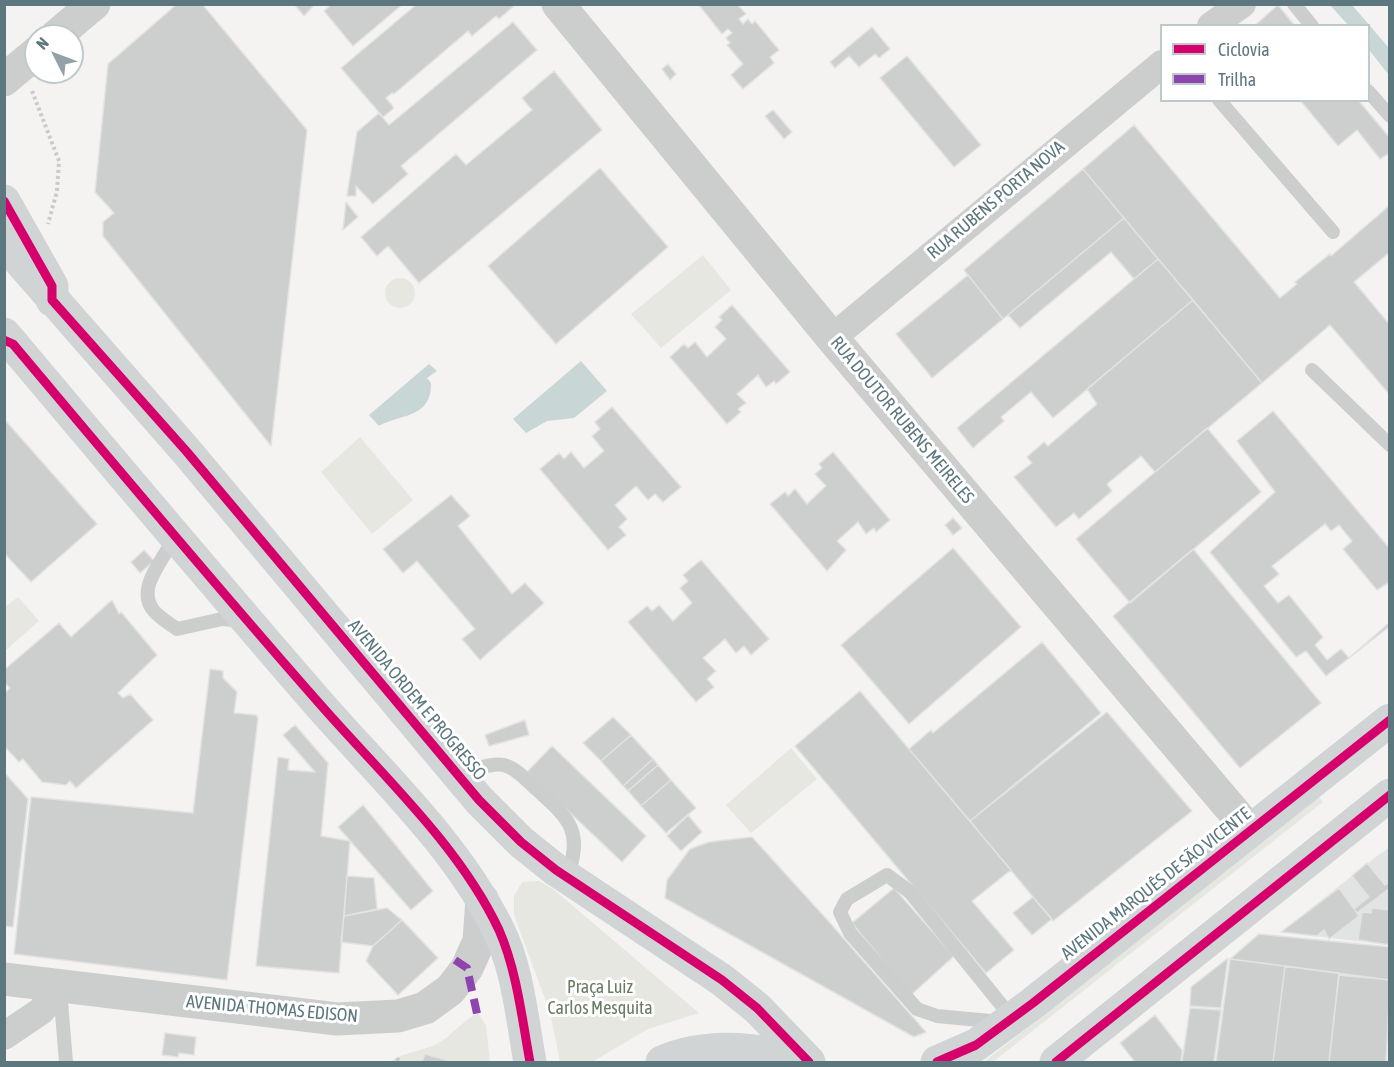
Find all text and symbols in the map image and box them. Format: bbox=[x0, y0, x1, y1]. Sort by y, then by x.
north arrow bbox=[24, 24, 84, 84]
legend bbox=[1160, 24, 1370, 102]
text: N bbox=[32, 34, 52, 53]
text: Ciclovia bbox=[1218, 39, 1270, 60]
text: Trilha bbox=[1218, 69, 1256, 90]
street label: RUA RUBENS PORTA NOVA bbox=[923, 136, 1069, 264]
street label: RUA DOUTOR RUBENS MEIRELES bbox=[826, 332, 978, 508]
street label: AVENIDA ORDEM E PROGRESSO bbox=[343, 615, 491, 785]
street label: AVENIDA MARQUÊS DE SÃO VICENTE bbox=[1057, 803, 1255, 965]
park label: Praça Luiz Carlos Mesquita bbox=[547, 976, 653, 1018]
street label: AVENIDA THOMAS EDISON bbox=[185, 991, 359, 1027]

